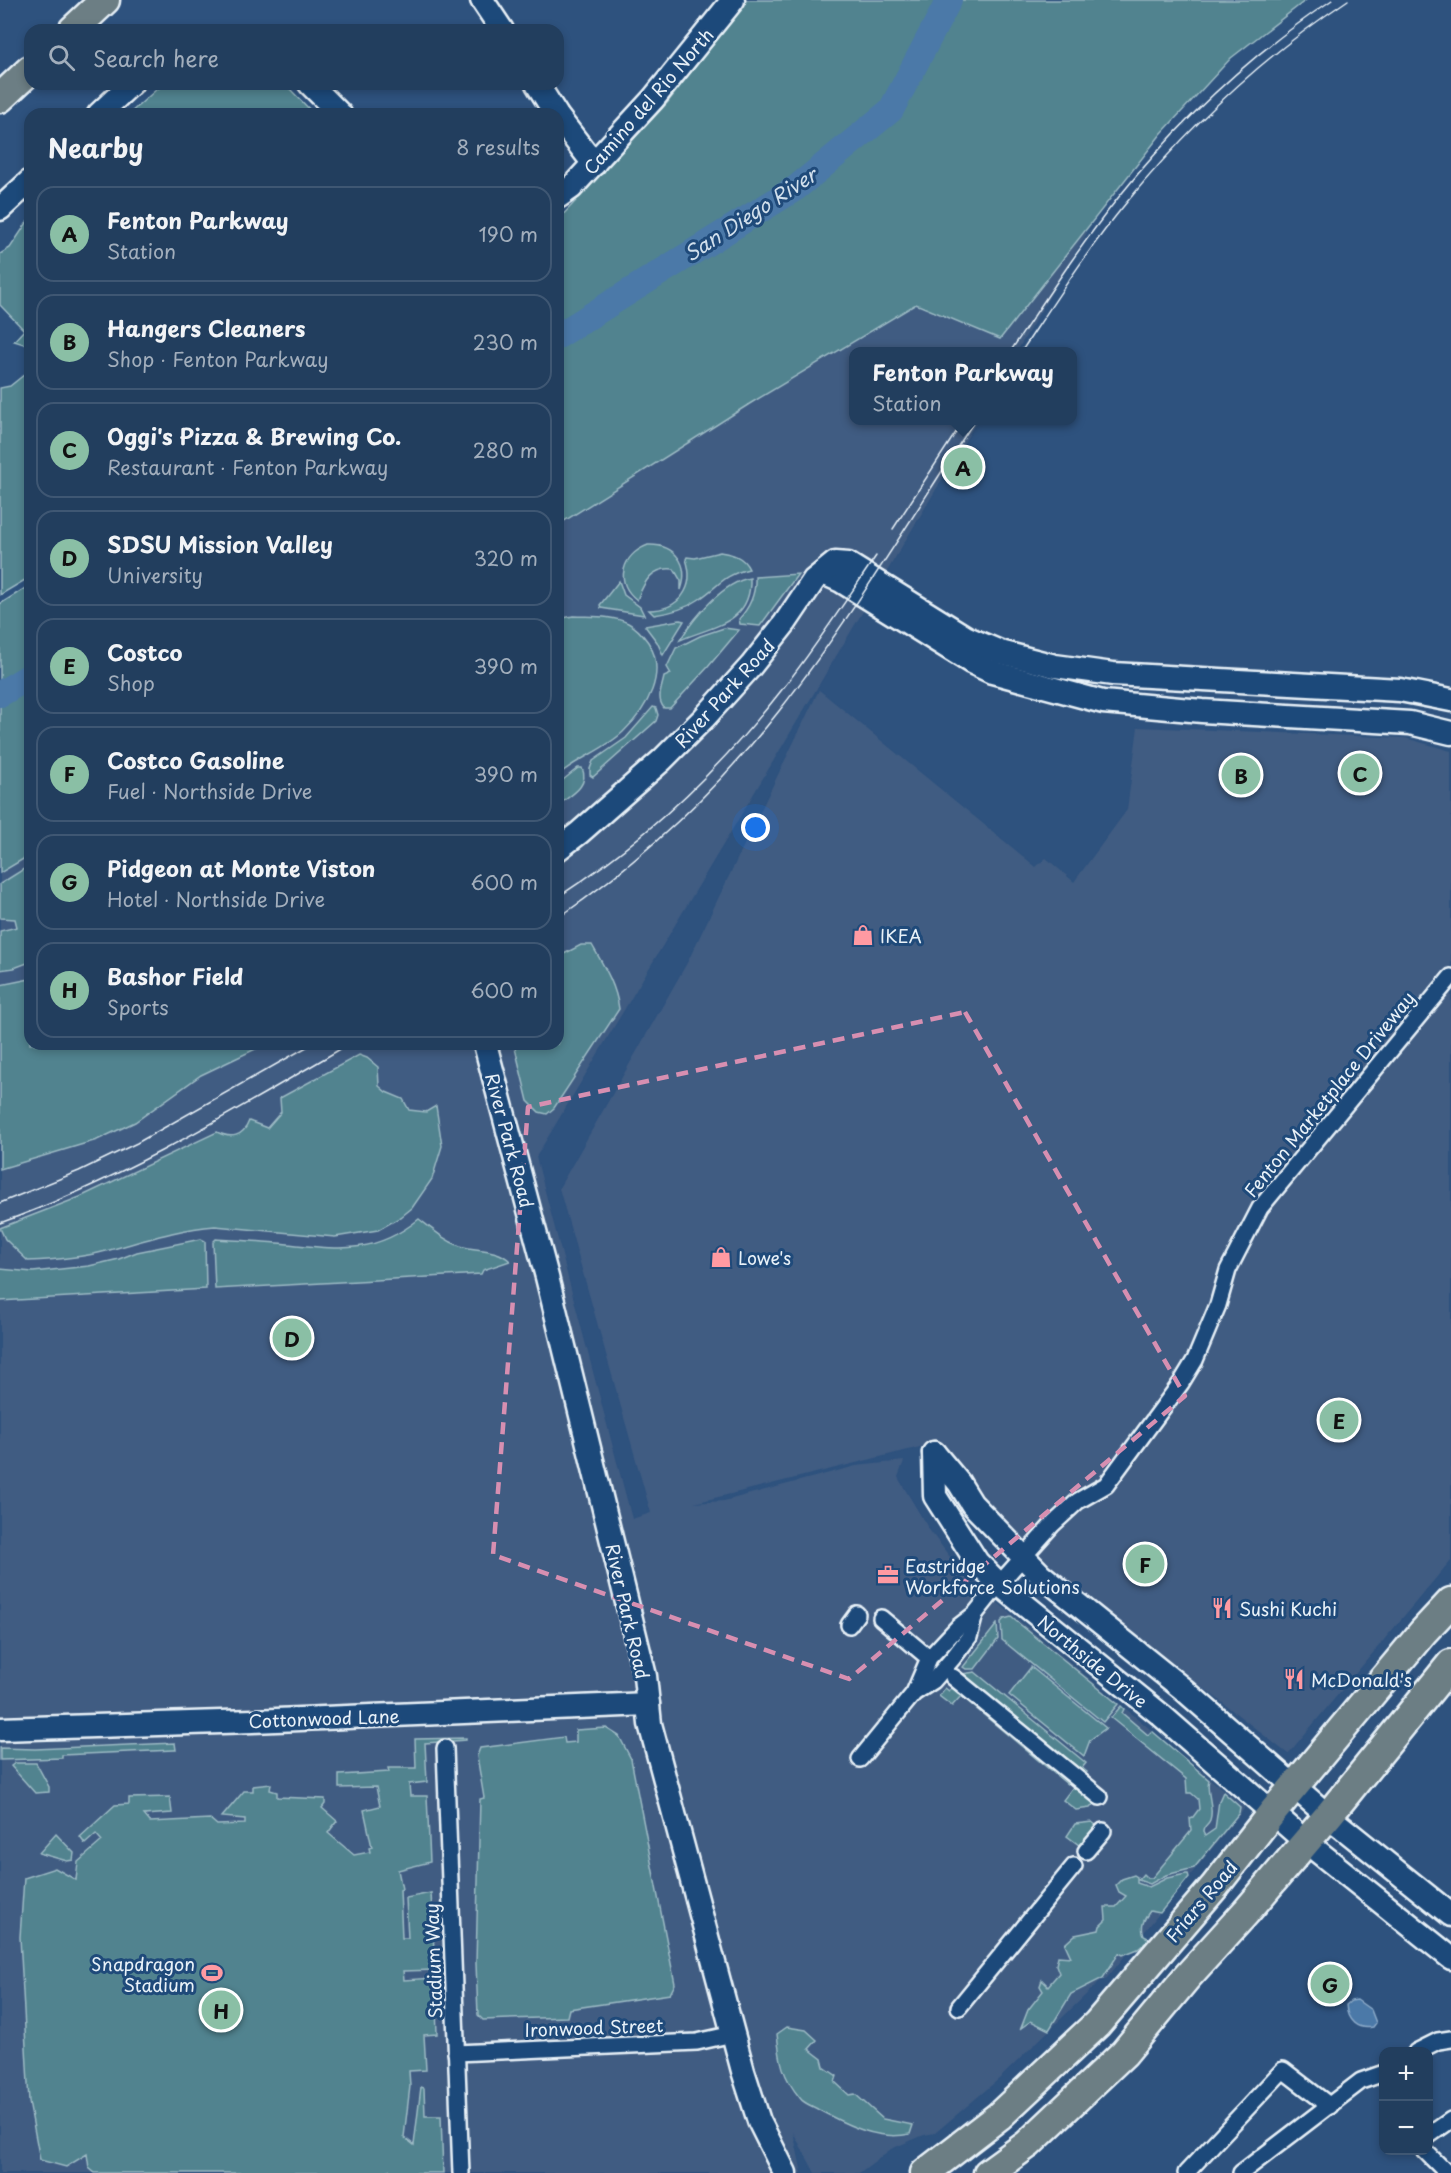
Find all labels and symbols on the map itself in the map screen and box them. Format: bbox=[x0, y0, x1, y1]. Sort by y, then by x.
street label: Camino del Rio North bbox=[577, 22, 719, 180]
water label: San Diego River bbox=[678, 158, 825, 268]
pin: A bbox=[944, 444, 982, 490]
street label: River Park Road bbox=[668, 633, 780, 753]
pin: C bbox=[1340, 750, 1380, 796]
pin: B bbox=[1222, 752, 1260, 798]
your location bbox=[741, 813, 770, 842]
place label: IKEA bbox=[880, 922, 922, 949]
shop icon: IKEA bbox=[851, 923, 875, 947]
street label: Fenton Marketplace Driveway bbox=[1237, 985, 1421, 1203]
street label: River Park Road bbox=[479, 1070, 541, 1210]
place label: Lowe's bbox=[738, 1244, 791, 1271]
shop icon: Lowe's bbox=[709, 1245, 733, 1269]
pin: D bbox=[272, 1316, 312, 1360]
pin: E bbox=[1320, 1398, 1358, 1442]
street label: River Park Road bbox=[599, 1541, 657, 1681]
pin: F bbox=[1126, 1542, 1164, 1586]
place label: Eastridge Workforce Solutions bbox=[905, 1552, 1080, 1600]
office icon: Eastridge Workforce Solutions bbox=[876, 1563, 900, 1587]
place label: Sushi Kuchi bbox=[1239, 1595, 1337, 1622]
restaurant icon: Sushi Kuchi bbox=[1210, 1596, 1234, 1620]
street label: Northside Drive bbox=[1032, 1608, 1154, 1714]
place label: McDonald's bbox=[1311, 1666, 1412, 1693]
restaurant icon: McDonald's bbox=[1282, 1667, 1306, 1691]
street label: Cottonwood Lane bbox=[248, 1702, 400, 1734]
street label: Friars Road bbox=[1159, 1854, 1243, 1948]
street label: Stadium Way bbox=[417, 1903, 449, 2019]
place label: Snapdragon Stadium bbox=[91, 1950, 195, 1998]
sports icon: Snapdragon Stadium bbox=[200, 1961, 224, 1985]
pin: G bbox=[1310, 1962, 1350, 2006]
pin: H bbox=[202, 1988, 240, 2032]
street label: Ironwood Street bbox=[524, 2011, 664, 2043]

